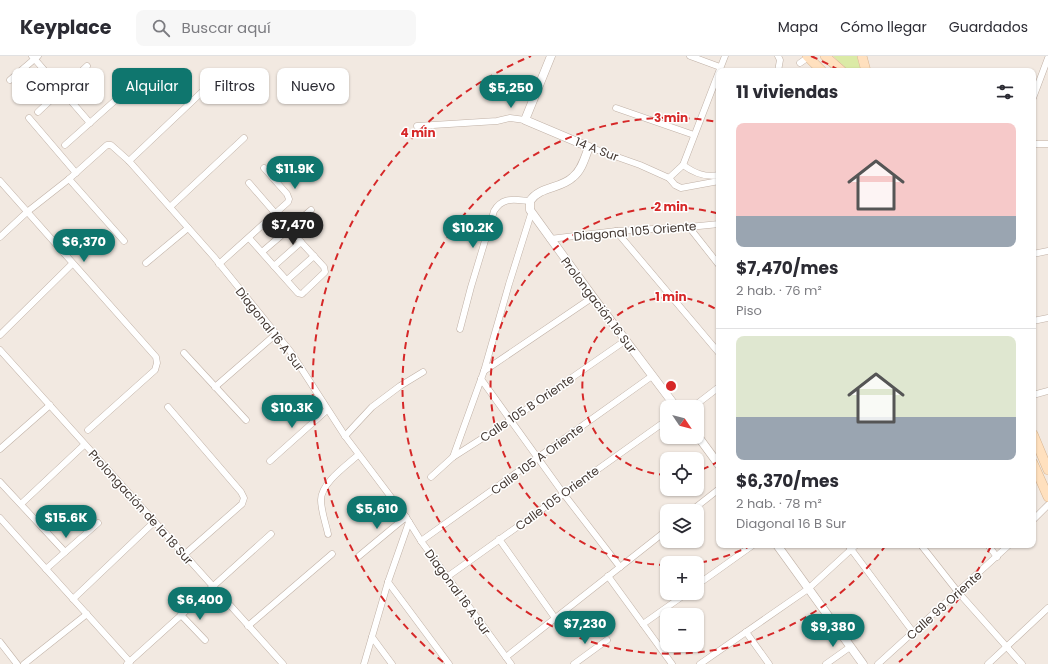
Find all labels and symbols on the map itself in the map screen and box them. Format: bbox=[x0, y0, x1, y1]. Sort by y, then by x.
pin: $5,250 bbox=[478, 75, 544, 109]
text: 3 min bbox=[654, 109, 688, 126]
text: 4 min bbox=[400, 124, 436, 141]
street label: 14 A Sur bbox=[573, 133, 622, 165]
pin: $11.9K bbox=[262, 156, 328, 190]
text: 2 min bbox=[654, 198, 688, 215]
pin: $7,470 bbox=[260, 212, 326, 246]
pin: $10.2K bbox=[440, 215, 506, 249]
street label: Diagonal 105 Oriente bbox=[573, 217, 697, 245]
pin: $6,370 bbox=[51, 229, 117, 263]
street label: Prolongación 16 Sur bbox=[557, 253, 641, 357]
street label: Diagonal 16 A Sur bbox=[232, 283, 309, 375]
text: 1 min bbox=[655, 288, 687, 305]
street label: Calle 105 B Oriente bbox=[476, 370, 578, 446]
centre of rings bbox=[664, 379, 678, 393]
pin: $10.3K bbox=[259, 395, 325, 429]
north arrow bbox=[660, 400, 704, 444]
street label: Calle 105 A Oriente bbox=[487, 419, 587, 499]
street label: Prolongación de la 18 Sur bbox=[85, 446, 198, 569]
street label: Calle 105 Oriente bbox=[512, 462, 602, 534]
pin: $5,610 bbox=[344, 496, 410, 530]
pin: $15.6K bbox=[33, 505, 99, 539]
street label: Diagonal 16 A Sur bbox=[421, 546, 495, 639]
street label: Calle 99 Oriente bbox=[903, 567, 985, 643]
pin: $6,400 bbox=[167, 587, 233, 621]
pin: $7,230 bbox=[552, 611, 618, 645]
pin: $9,380 bbox=[800, 614, 866, 648]

